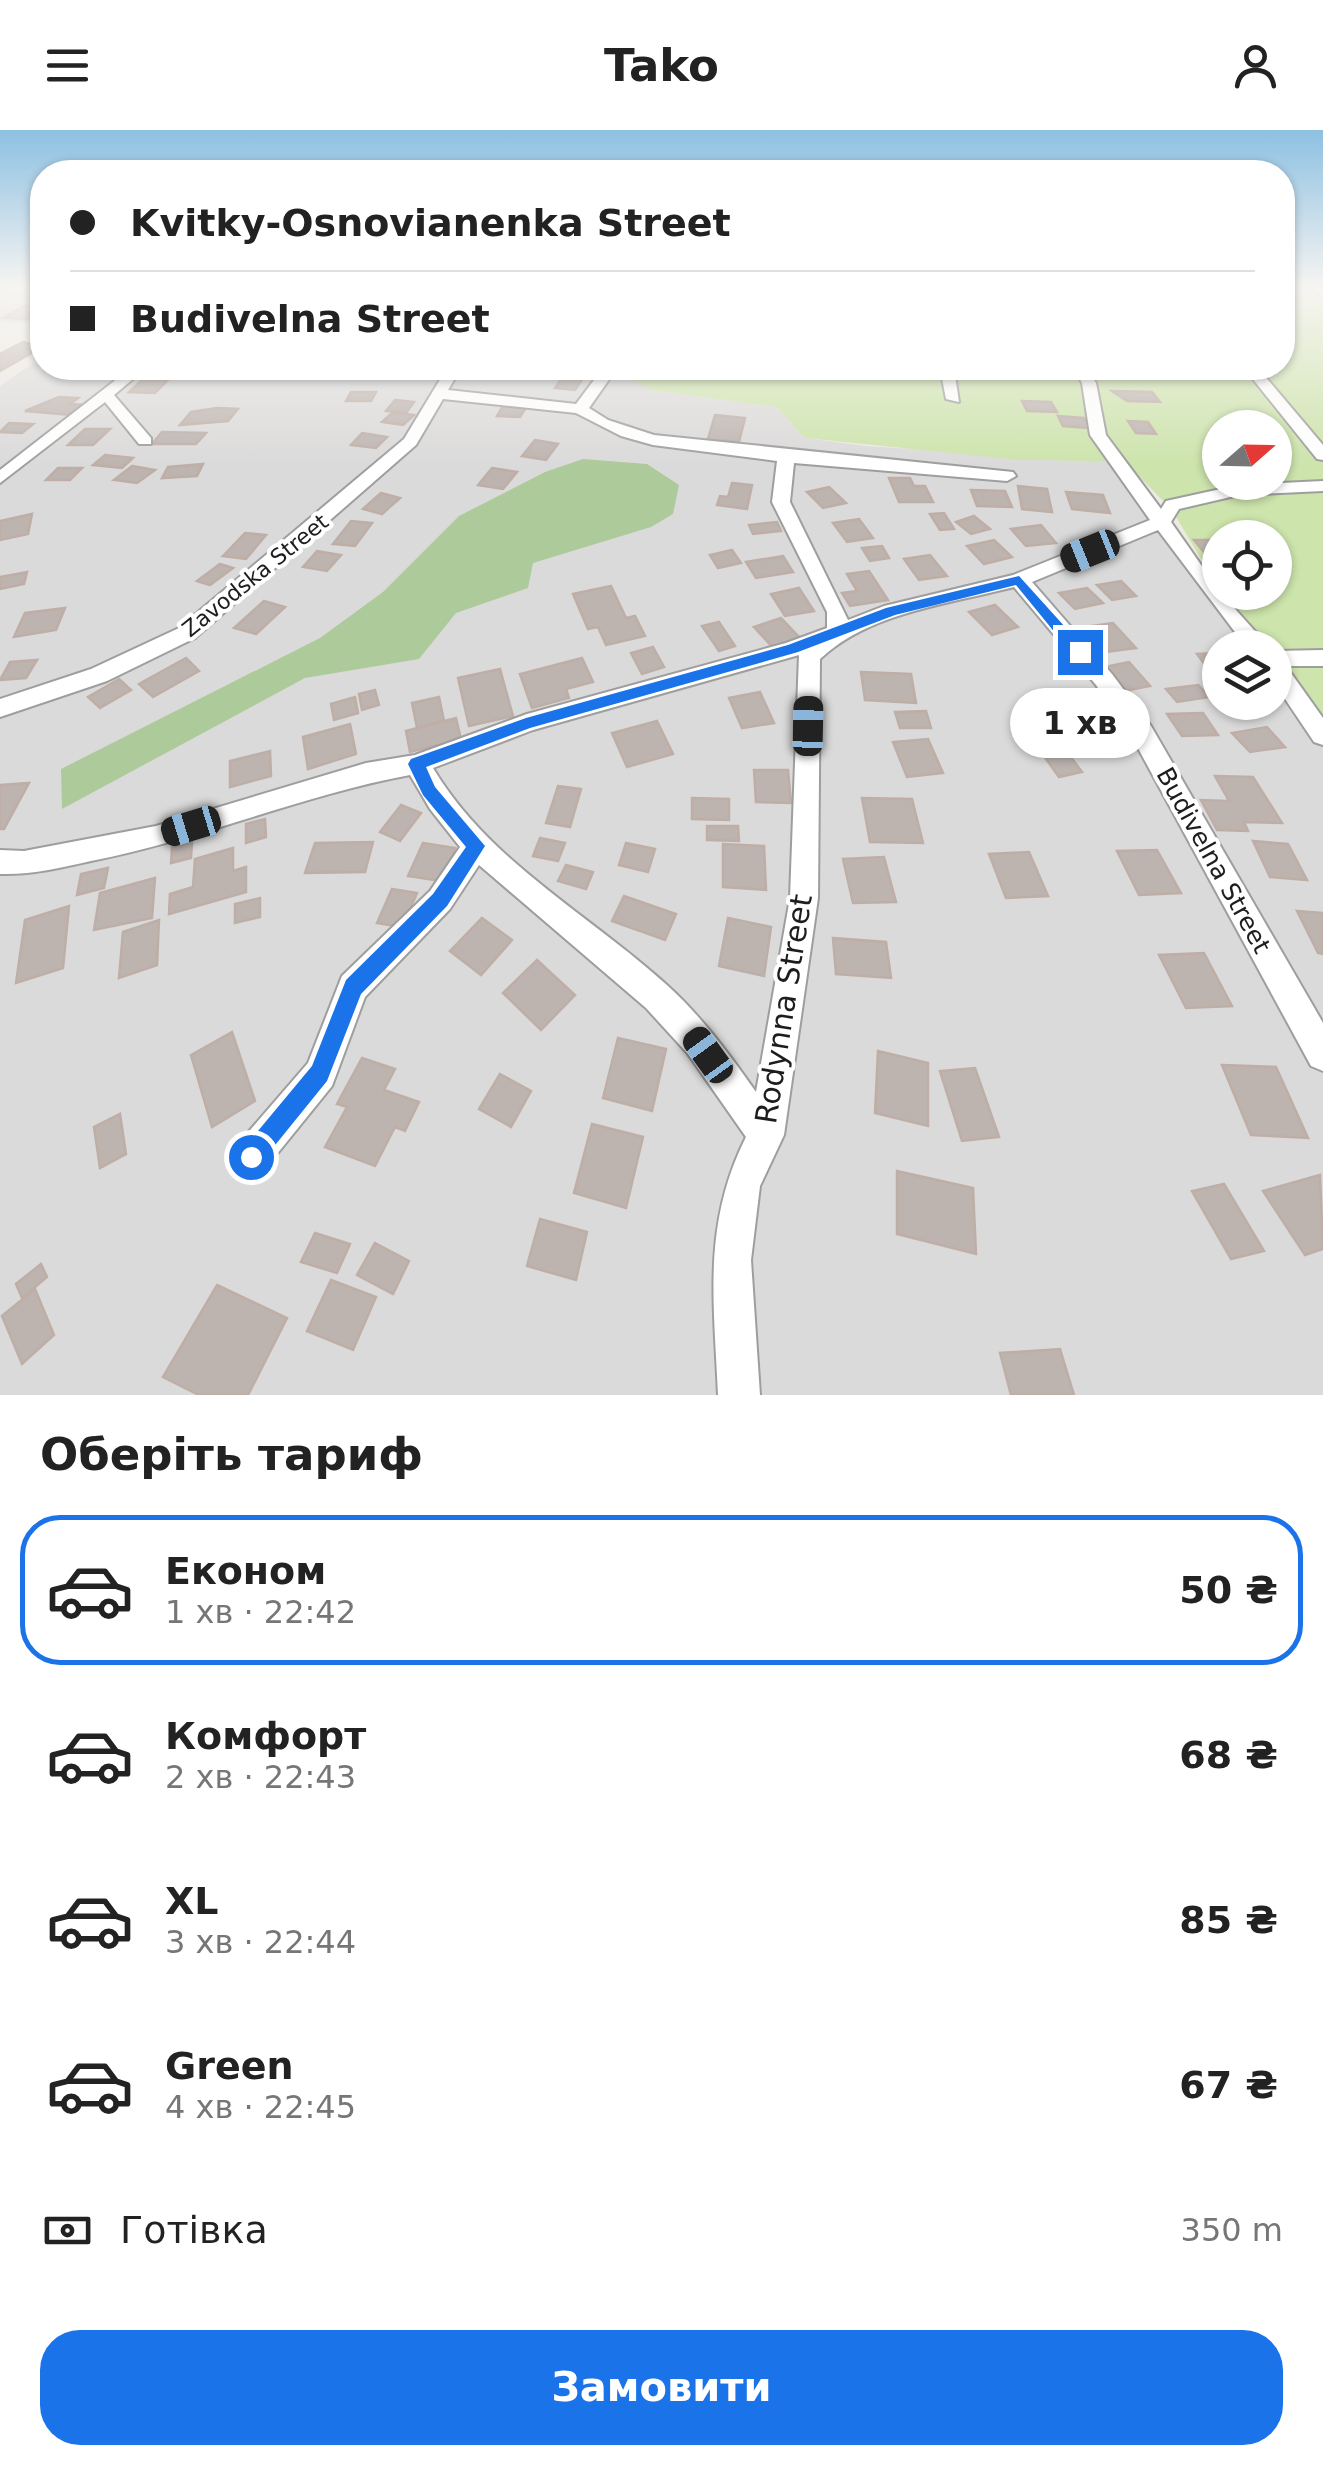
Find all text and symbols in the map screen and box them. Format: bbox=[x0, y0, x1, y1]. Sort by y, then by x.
icon: menu bbox=[40, 38, 95, 93]
icon: person bbox=[1228, 38, 1283, 93]
text: Tako bbox=[604, 39, 719, 92]
text: Kvitky-Osnovianenka Street bbox=[130, 201, 731, 245]
text: Budivelna Street bbox=[130, 297, 490, 341]
north arrow bbox=[1202, 410, 1292, 500]
map controls bbox=[1202, 410, 1292, 720]
street label: Zavodska Street bbox=[177, 509, 333, 642]
button: locate bbox=[1202, 520, 1292, 610]
car bbox=[1057, 526, 1123, 576]
route end bbox=[1058, 630, 1103, 675]
button: layers bbox=[1202, 630, 1292, 720]
callout: 1 хв bbox=[1010, 687, 1150, 757]
car bbox=[792, 696, 824, 756]
text: 1 хв bbox=[1043, 704, 1117, 742]
street label: Budivelna Street bbox=[1150, 762, 1277, 958]
car bbox=[158, 803, 224, 849]
street label: Rodynna Street bbox=[748, 892, 819, 1126]
car bbox=[678, 1022, 738, 1088]
route start bbox=[229, 1135, 274, 1180]
text: Оберіть тариф bbox=[40, 1428, 423, 1481]
icon: car bbox=[45, 1545, 135, 1635]
text: Економ bbox=[165, 1549, 326, 1593]
text: 50 ₴ bbox=[1179, 1568, 1278, 1612]
text: 1 хв · 22:42 bbox=[165, 1593, 356, 1631]
icon: car bbox=[45, 1710, 135, 1800]
text: Комфорт bbox=[165, 1714, 366, 1758]
text: 68 ₴ bbox=[1179, 1733, 1278, 1777]
text: 2 хв · 22:43 bbox=[165, 1758, 356, 1796]
icon: car bbox=[45, 1875, 135, 1965]
text: XL bbox=[165, 1879, 219, 1923]
text: 85 ₴ bbox=[1179, 1898, 1278, 1942]
text: 3 хв · 22:44 bbox=[165, 1923, 356, 1961]
icon: car bbox=[45, 2040, 135, 2130]
text: Green bbox=[165, 2044, 294, 2088]
text: 67 ₴ bbox=[1179, 2063, 1278, 2107]
text: 4 хв · 22:45 bbox=[165, 2088, 356, 2126]
icon: cash bbox=[40, 2203, 95, 2258]
text: Готівка bbox=[120, 2208, 268, 2252]
text: 350 m bbox=[1181, 2211, 1283, 2249]
button: Замовити bbox=[40, 2330, 1283, 2445]

